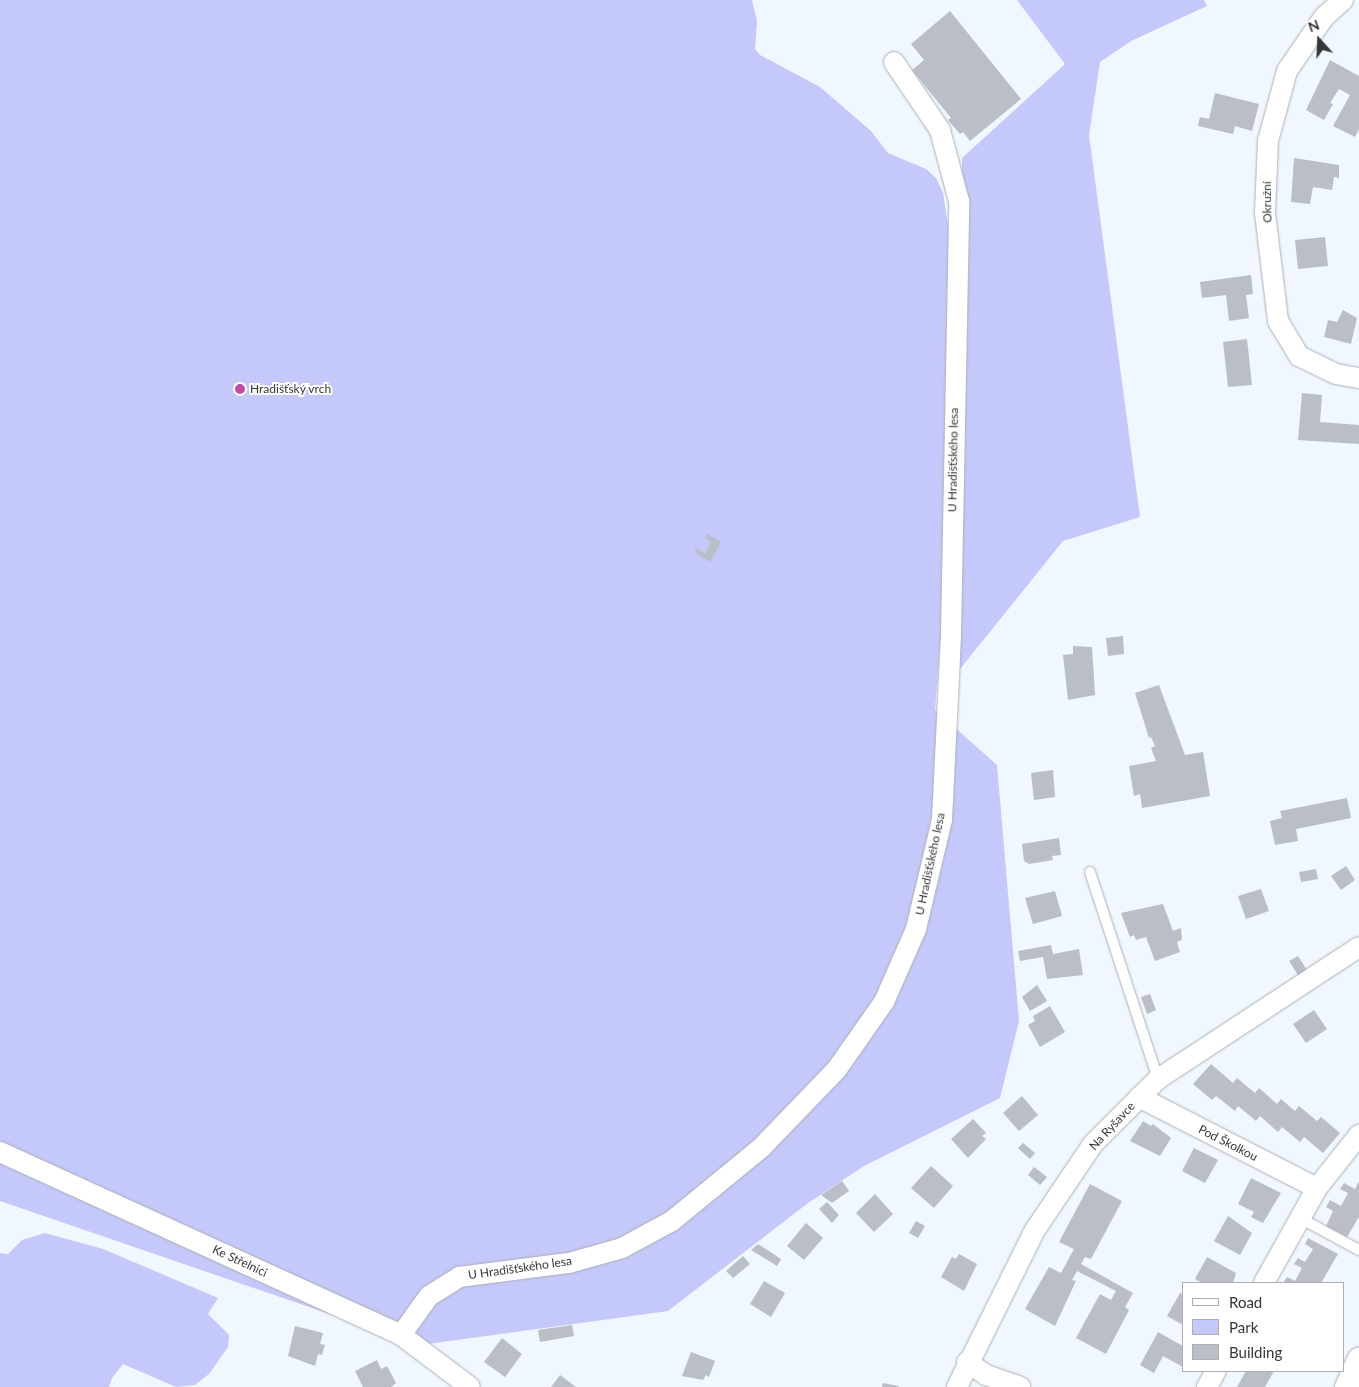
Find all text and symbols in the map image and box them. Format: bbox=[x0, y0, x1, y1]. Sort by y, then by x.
north arrow bbox=[1294, 15, 1344, 65]
text: N bbox=[1306, 16, 1322, 35]
street label: Okružní bbox=[1259, 181, 1275, 223]
place label: Hradišťský vrch bbox=[250, 382, 332, 396]
marker: Hradišťský vrch bbox=[234, 383, 246, 395]
street label: U Hradišťského lesa bbox=[945, 408, 961, 512]
street label: U Hradišťského lesa bbox=[912, 811, 948, 917]
street label: Na Ryšavce bbox=[1086, 1099, 1138, 1153]
street label: Pod Školkou bbox=[1196, 1122, 1260, 1164]
street label: Ke Střelnici bbox=[210, 1242, 270, 1280]
street label: U Hradišťského lesa bbox=[467, 1254, 573, 1282]
legend bbox=[1182, 1282, 1344, 1372]
text: Road bbox=[1229, 1293, 1262, 1311]
text: Park bbox=[1229, 1318, 1258, 1336]
text: Building bbox=[1229, 1343, 1282, 1361]

